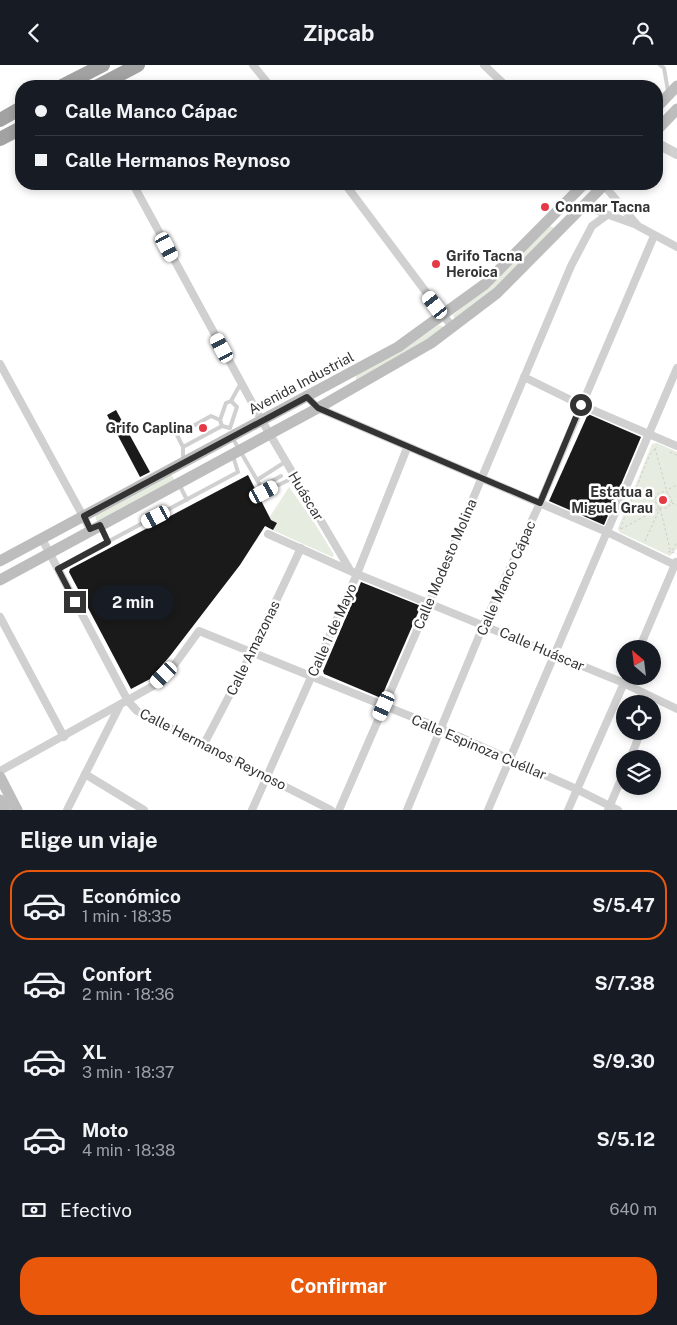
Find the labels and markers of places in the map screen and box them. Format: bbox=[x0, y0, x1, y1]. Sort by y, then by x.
place label: Conmar Tacna bbox=[555, 199, 650, 215]
marker: Conmar Tacna bbox=[539, 201, 551, 213]
place label: Grifo Tacna Heroica bbox=[446, 248, 522, 280]
marker: Grifo Tacna Heroica bbox=[430, 258, 442, 270]
place label: Grifo Caplina bbox=[105, 420, 193, 436]
marker: Grifo Caplina bbox=[197, 422, 209, 434]
place label: Estatua a Miguel Grau bbox=[571, 484, 653, 516]
marker: Estatua a Miguel Grau bbox=[657, 494, 669, 506]

